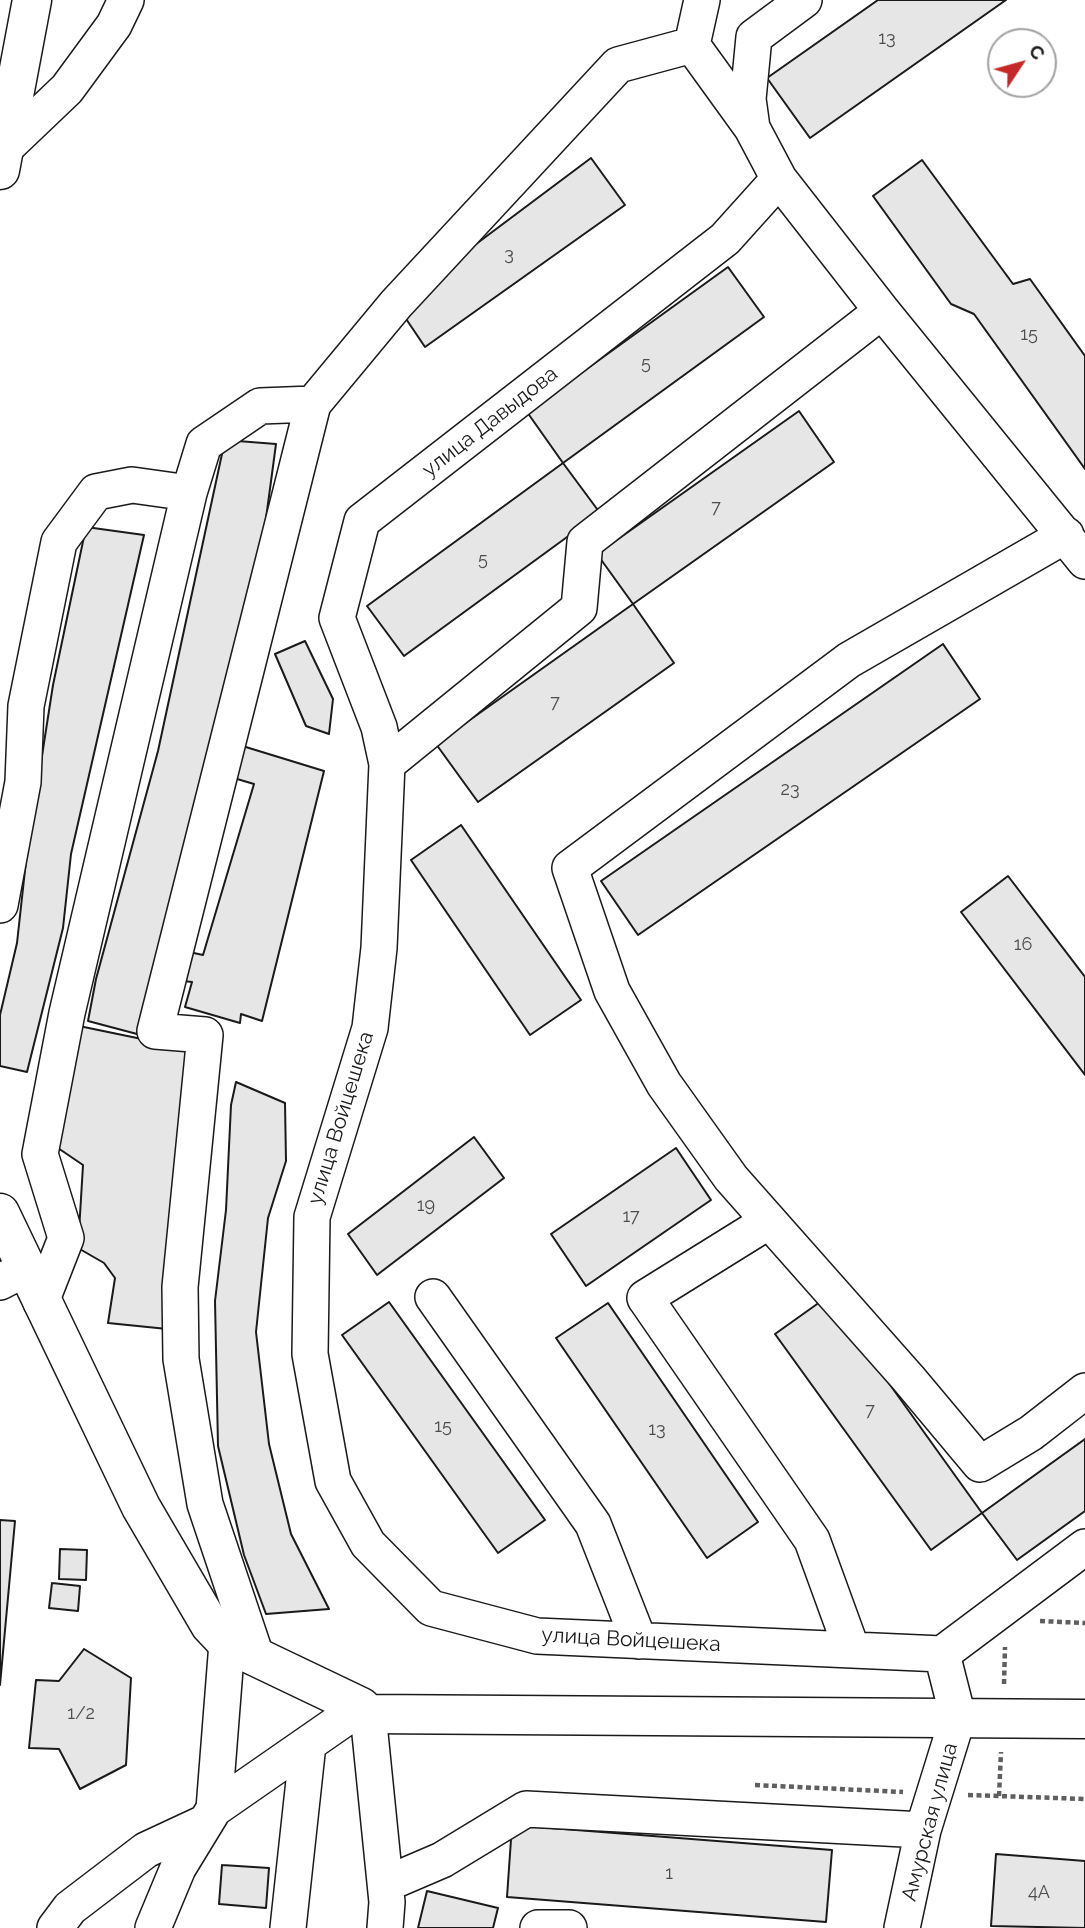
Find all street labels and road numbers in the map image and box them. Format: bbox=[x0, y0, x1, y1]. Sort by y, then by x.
street label: улица Давыдова bbox=[417, 361, 563, 483]
street label: улица Войцешека bbox=[303, 1028, 379, 1208]
street label: улица Войцешека bbox=[541, 1623, 721, 1657]
street label: Амурская улица bbox=[897, 1740, 963, 1904]

